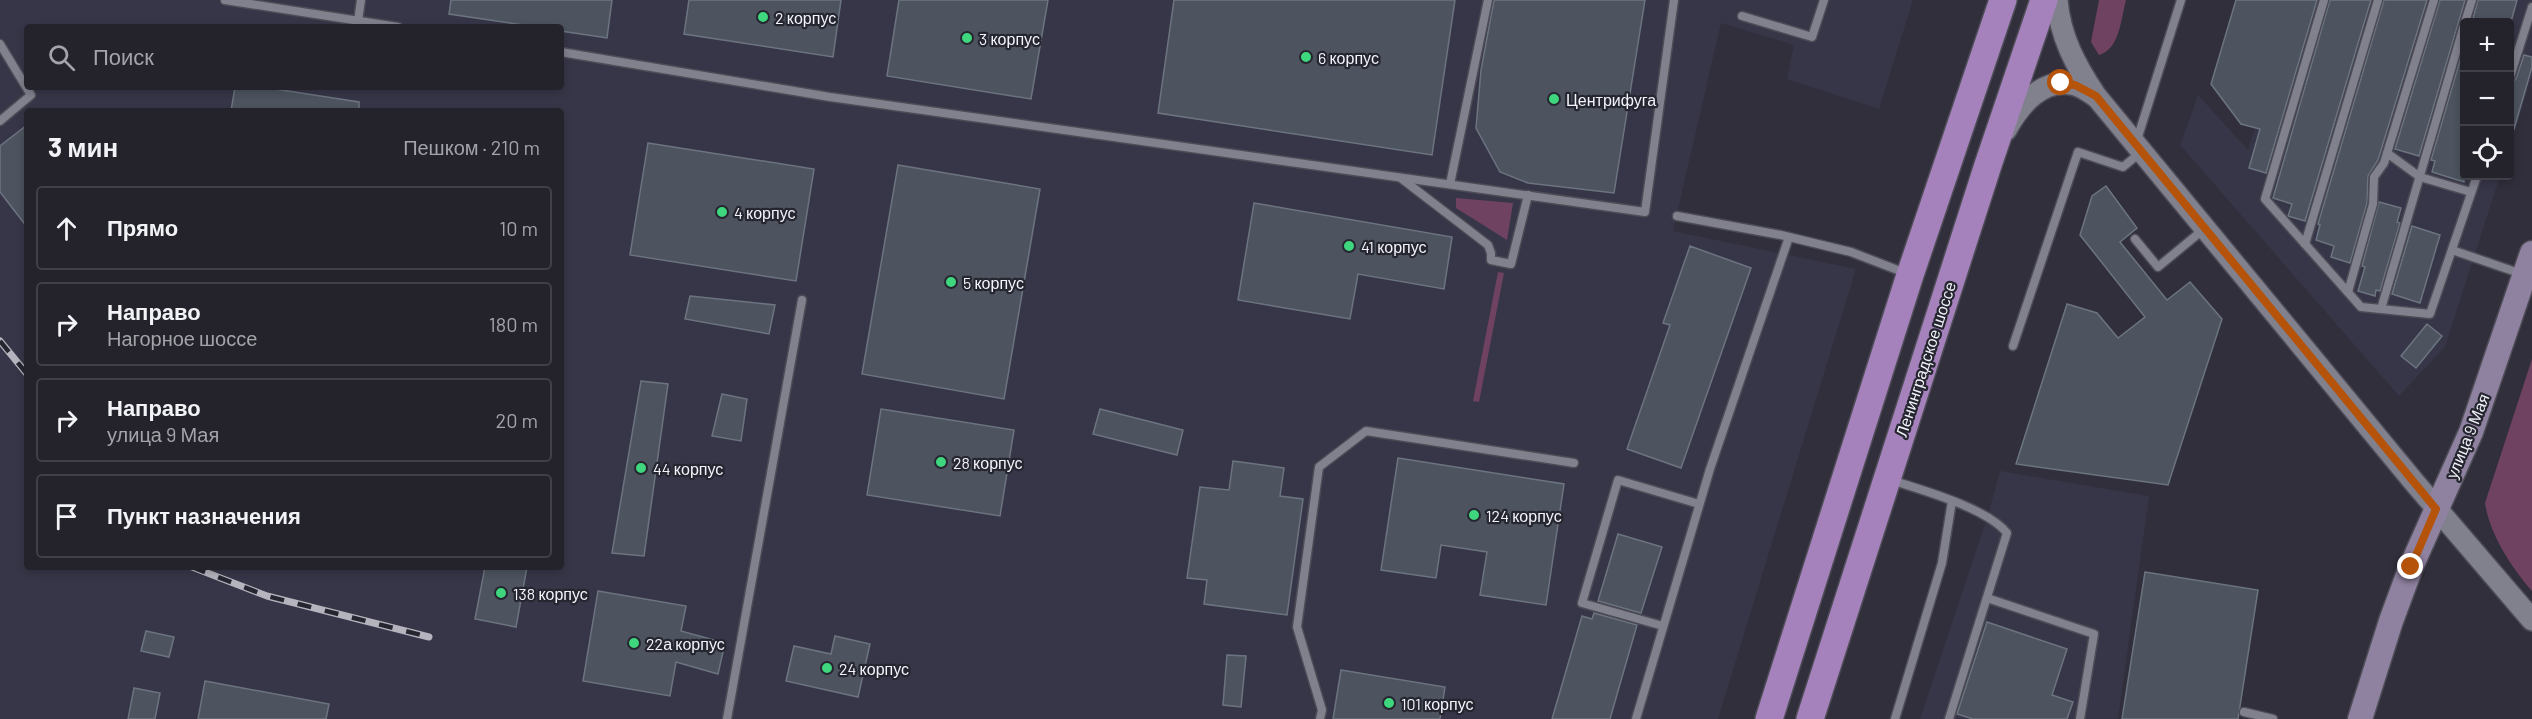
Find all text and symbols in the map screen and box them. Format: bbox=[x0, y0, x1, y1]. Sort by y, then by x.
place label: 2 корпус bbox=[775, 8, 836, 27]
marker: 2 корпус bbox=[756, 10, 770, 24]
map controls bbox=[2460, 18, 2514, 180]
button: + bbox=[2460, 18, 2514, 72]
search box bbox=[24, 24, 564, 90]
place label: 3 корпус bbox=[979, 29, 1040, 48]
marker: 3 корпус bbox=[960, 31, 974, 45]
icon: search bbox=[45, 41, 78, 74]
text: Поиск bbox=[93, 43, 154, 69]
place label: 6 корпус bbox=[1318, 48, 1379, 67]
marker: 6 корпус bbox=[1299, 50, 1313, 64]
route start bbox=[2047, 69, 2073, 95]
button: − bbox=[2460, 72, 2514, 126]
place label: Центрифуга bbox=[1566, 90, 1656, 109]
marker: Центрифуга bbox=[1547, 92, 1561, 106]
button: locate bbox=[2460, 126, 2514, 180]
text: 3 мин bbox=[48, 131, 118, 162]
text: Пешком · 210 m bbox=[403, 135, 540, 159]
place label: 4 корпус bbox=[734, 203, 795, 222]
marker: 4 корпус bbox=[715, 205, 729, 219]
icon: ahead bbox=[50, 212, 83, 245]
text: Прямо bbox=[107, 214, 178, 240]
text: 10 m bbox=[499, 216, 538, 240]
place label: 41 корпус bbox=[1361, 237, 1427, 256]
marker: 41 корпус bbox=[1342, 239, 1356, 253]
place label: 5 корпус bbox=[963, 273, 1024, 292]
marker: 5 корпус bbox=[944, 275, 958, 289]
street label: Ленинградское шоссе bbox=[1891, 279, 1959, 439]
text: Направо bbox=[107, 298, 201, 324]
icon: right bbox=[50, 308, 83, 341]
text: 180 m bbox=[489, 312, 538, 336]
text: Нагорное шоссе bbox=[107, 326, 257, 350]
street label: улица 9 Мая bbox=[2441, 391, 2493, 481]
text: Направо bbox=[107, 394, 201, 420]
icon: right bbox=[50, 404, 83, 437]
text: 20 m bbox=[495, 408, 538, 432]
text: улица 9 Мая bbox=[107, 422, 219, 446]
place label: 28 корпус bbox=[953, 453, 1023, 472]
marker: 28 корпус bbox=[934, 455, 948, 469]
place label: 44 корпус bbox=[653, 459, 723, 478]
marker: 44 корпус bbox=[634, 461, 648, 475]
icon: arrive bbox=[50, 500, 83, 533]
text: Пункт назначения bbox=[107, 502, 301, 528]
place label: 124 корпус bbox=[1486, 506, 1562, 525]
marker: 124 корпус bbox=[1467, 508, 1481, 522]
route end bbox=[2397, 553, 2423, 579]
place label: 138 корпус bbox=[513, 584, 588, 603]
marker: 138 корпус bbox=[494, 586, 508, 600]
place label: 22а корпус bbox=[646, 634, 725, 653]
marker: 22а корпус bbox=[627, 636, 641, 650]
place label: 24 корпус bbox=[839, 659, 909, 678]
marker: 24 корпус bbox=[820, 661, 834, 675]
place label: 101 корпус bbox=[1401, 694, 1473, 713]
marker: 101 корпус bbox=[1382, 696, 1396, 710]

